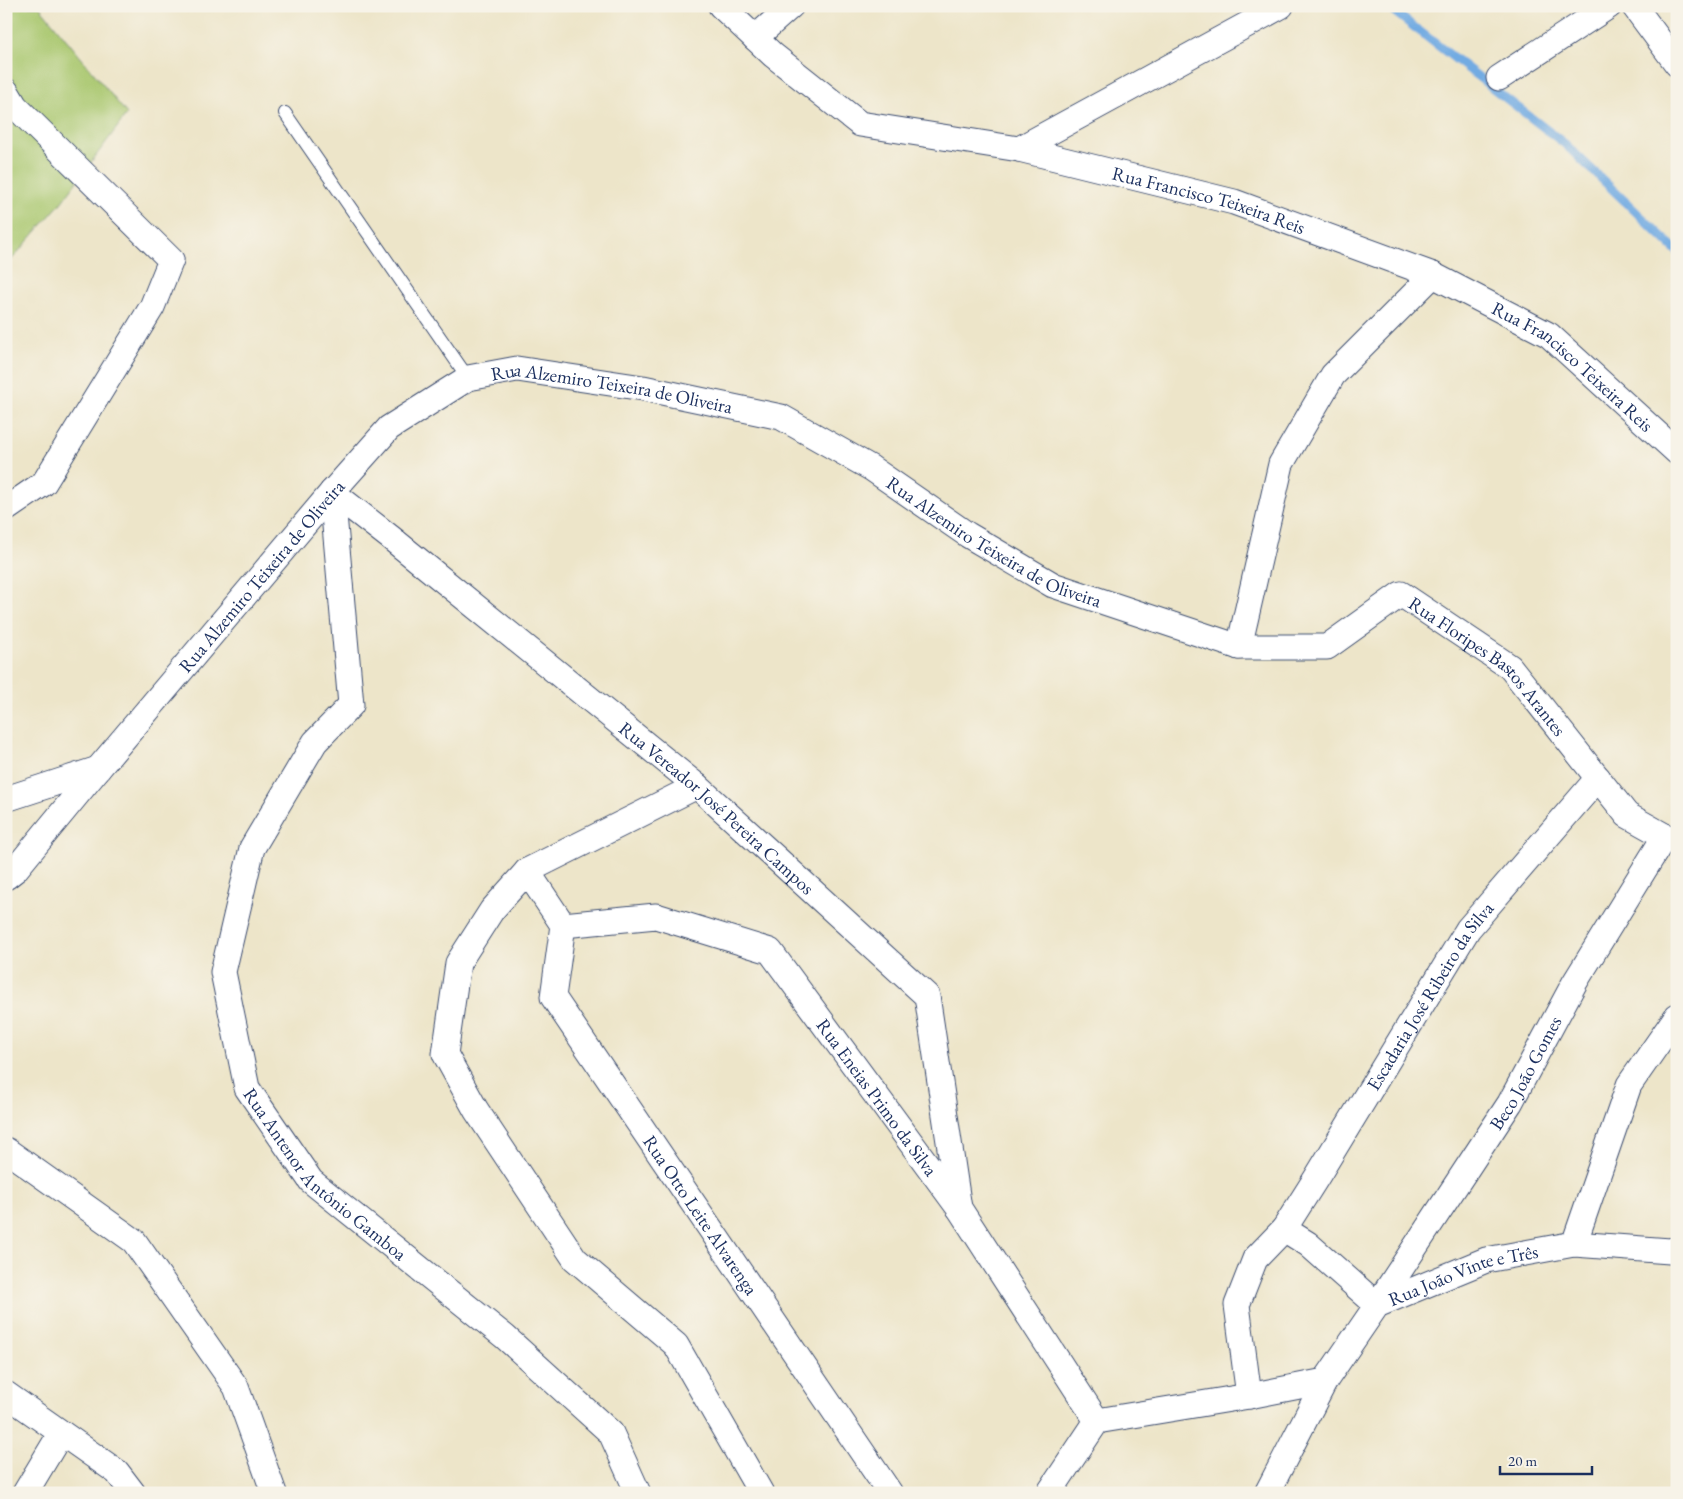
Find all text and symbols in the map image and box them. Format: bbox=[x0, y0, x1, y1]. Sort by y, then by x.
street label: Rua Francisco Teixeira Reis bbox=[1110, 160, 1309, 240]
street label: Rua Francisco Teixeira Reis bbox=[1488, 296, 1659, 437]
street label: Rua Alzemiro Teixeira de Oliveira bbox=[489, 357, 735, 420]
street label: Rua Alzemiro Teixeira de Oliveira bbox=[882, 471, 1105, 613]
street label: Rua Alzemiro Teixeira de Oliveira bbox=[173, 474, 351, 678]
street label: Rua Floripes Bastos Arantes bbox=[1404, 591, 1572, 741]
street label: Rua Vereador José Pereira Campos bbox=[614, 716, 820, 900]
street label: Escadaria José Ribeiro da Silva bbox=[1361, 896, 1499, 1095]
street label: Beco João Gomes bbox=[1484, 1012, 1567, 1135]
street label: Rua Eneias Primo da Silva bbox=[811, 1014, 944, 1181]
street label: Rua Antenor Antônio Gamboa bbox=[238, 1083, 412, 1266]
street label: Rua Otto Leite Alvarenga bbox=[637, 1130, 764, 1300]
street label: Rua João Vinte e Três bbox=[1384, 1239, 1540, 1312]
scale bar bbox=[1500, 1444, 1593, 1476]
text: 20 m bbox=[1508, 1451, 1537, 1470]

